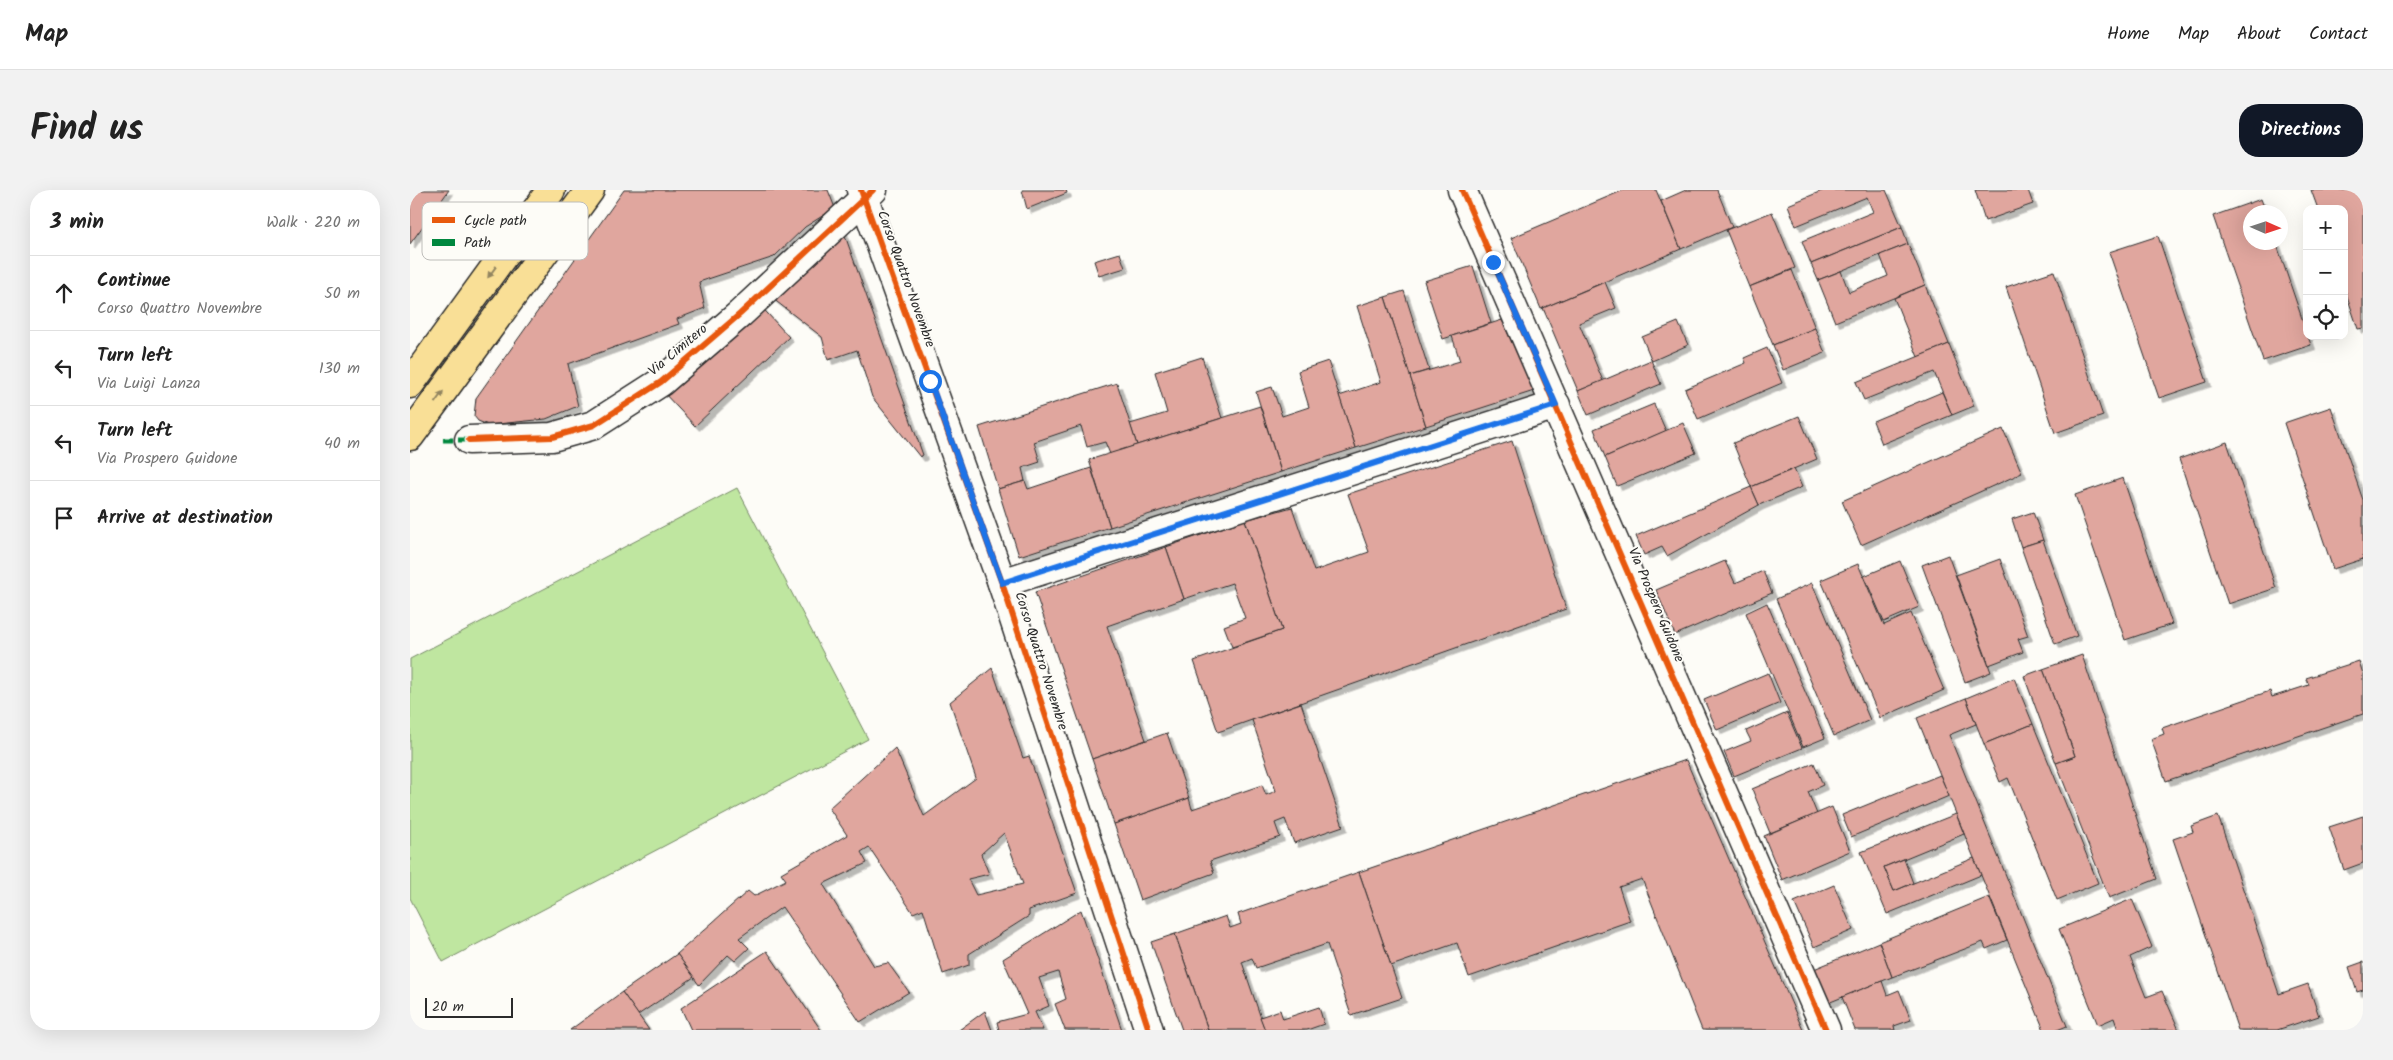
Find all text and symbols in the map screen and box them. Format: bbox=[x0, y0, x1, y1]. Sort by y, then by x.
text: Map bbox=[25, 15, 68, 54]
text: Home bbox=[2107, 20, 2150, 49]
text: Map bbox=[2178, 20, 2209, 49]
text: About bbox=[2237, 20, 2281, 49]
text: Contact bbox=[2309, 20, 2368, 49]
text: Find us bbox=[30, 102, 143, 158]
button: Directions bbox=[2239, 104, 2363, 157]
legend bbox=[422, 202, 588, 260]
north arrow bbox=[2243, 205, 2288, 250]
map controls bbox=[2303, 205, 2348, 340]
button: + bbox=[2303, 205, 2348, 250]
text: 3 min bbox=[50, 206, 104, 239]
street label: Corso Quattro Novembre bbox=[871, 207, 941, 351]
text: Walk · 220 m bbox=[266, 210, 360, 235]
text: Cycle path bbox=[464, 210, 527, 232]
text: Path bbox=[464, 232, 491, 254]
button: − bbox=[2303, 250, 2348, 295]
route end bbox=[1482, 251, 1505, 274]
one-way arrow bbox=[487, 265, 497, 279]
text: Continue bbox=[97, 266, 170, 296]
icon: ahead bbox=[50, 279, 78, 307]
text: 50 m bbox=[324, 281, 360, 306]
button: locate bbox=[2303, 295, 2348, 340]
text: Corso Quattro Novembre bbox=[97, 296, 262, 321]
street label: Via Cimitero bbox=[643, 318, 713, 382]
text: Turn left bbox=[97, 341, 172, 371]
icon: left bbox=[50, 354, 78, 382]
text: 130 m bbox=[319, 356, 360, 381]
route start bbox=[919, 370, 942, 393]
text: Via Luigi Lanza bbox=[97, 371, 201, 396]
one-way arrow bbox=[434, 390, 444, 404]
text: Turn left bbox=[97, 416, 172, 446]
icon: left bbox=[50, 429, 78, 457]
text: 40 m bbox=[324, 431, 360, 456]
text: Via Prospero Guidone bbox=[97, 446, 237, 471]
text: Arrive at destination bbox=[97, 503, 273, 533]
icon: arrive bbox=[50, 504, 78, 532]
street label: Via Prospero Guidone bbox=[1622, 544, 1690, 666]
street label: Corso Quattro Novembre bbox=[1008, 589, 1074, 734]
scale bar bbox=[425, 995, 512, 1018]
text: 20 m bbox=[432, 996, 464, 1018]

